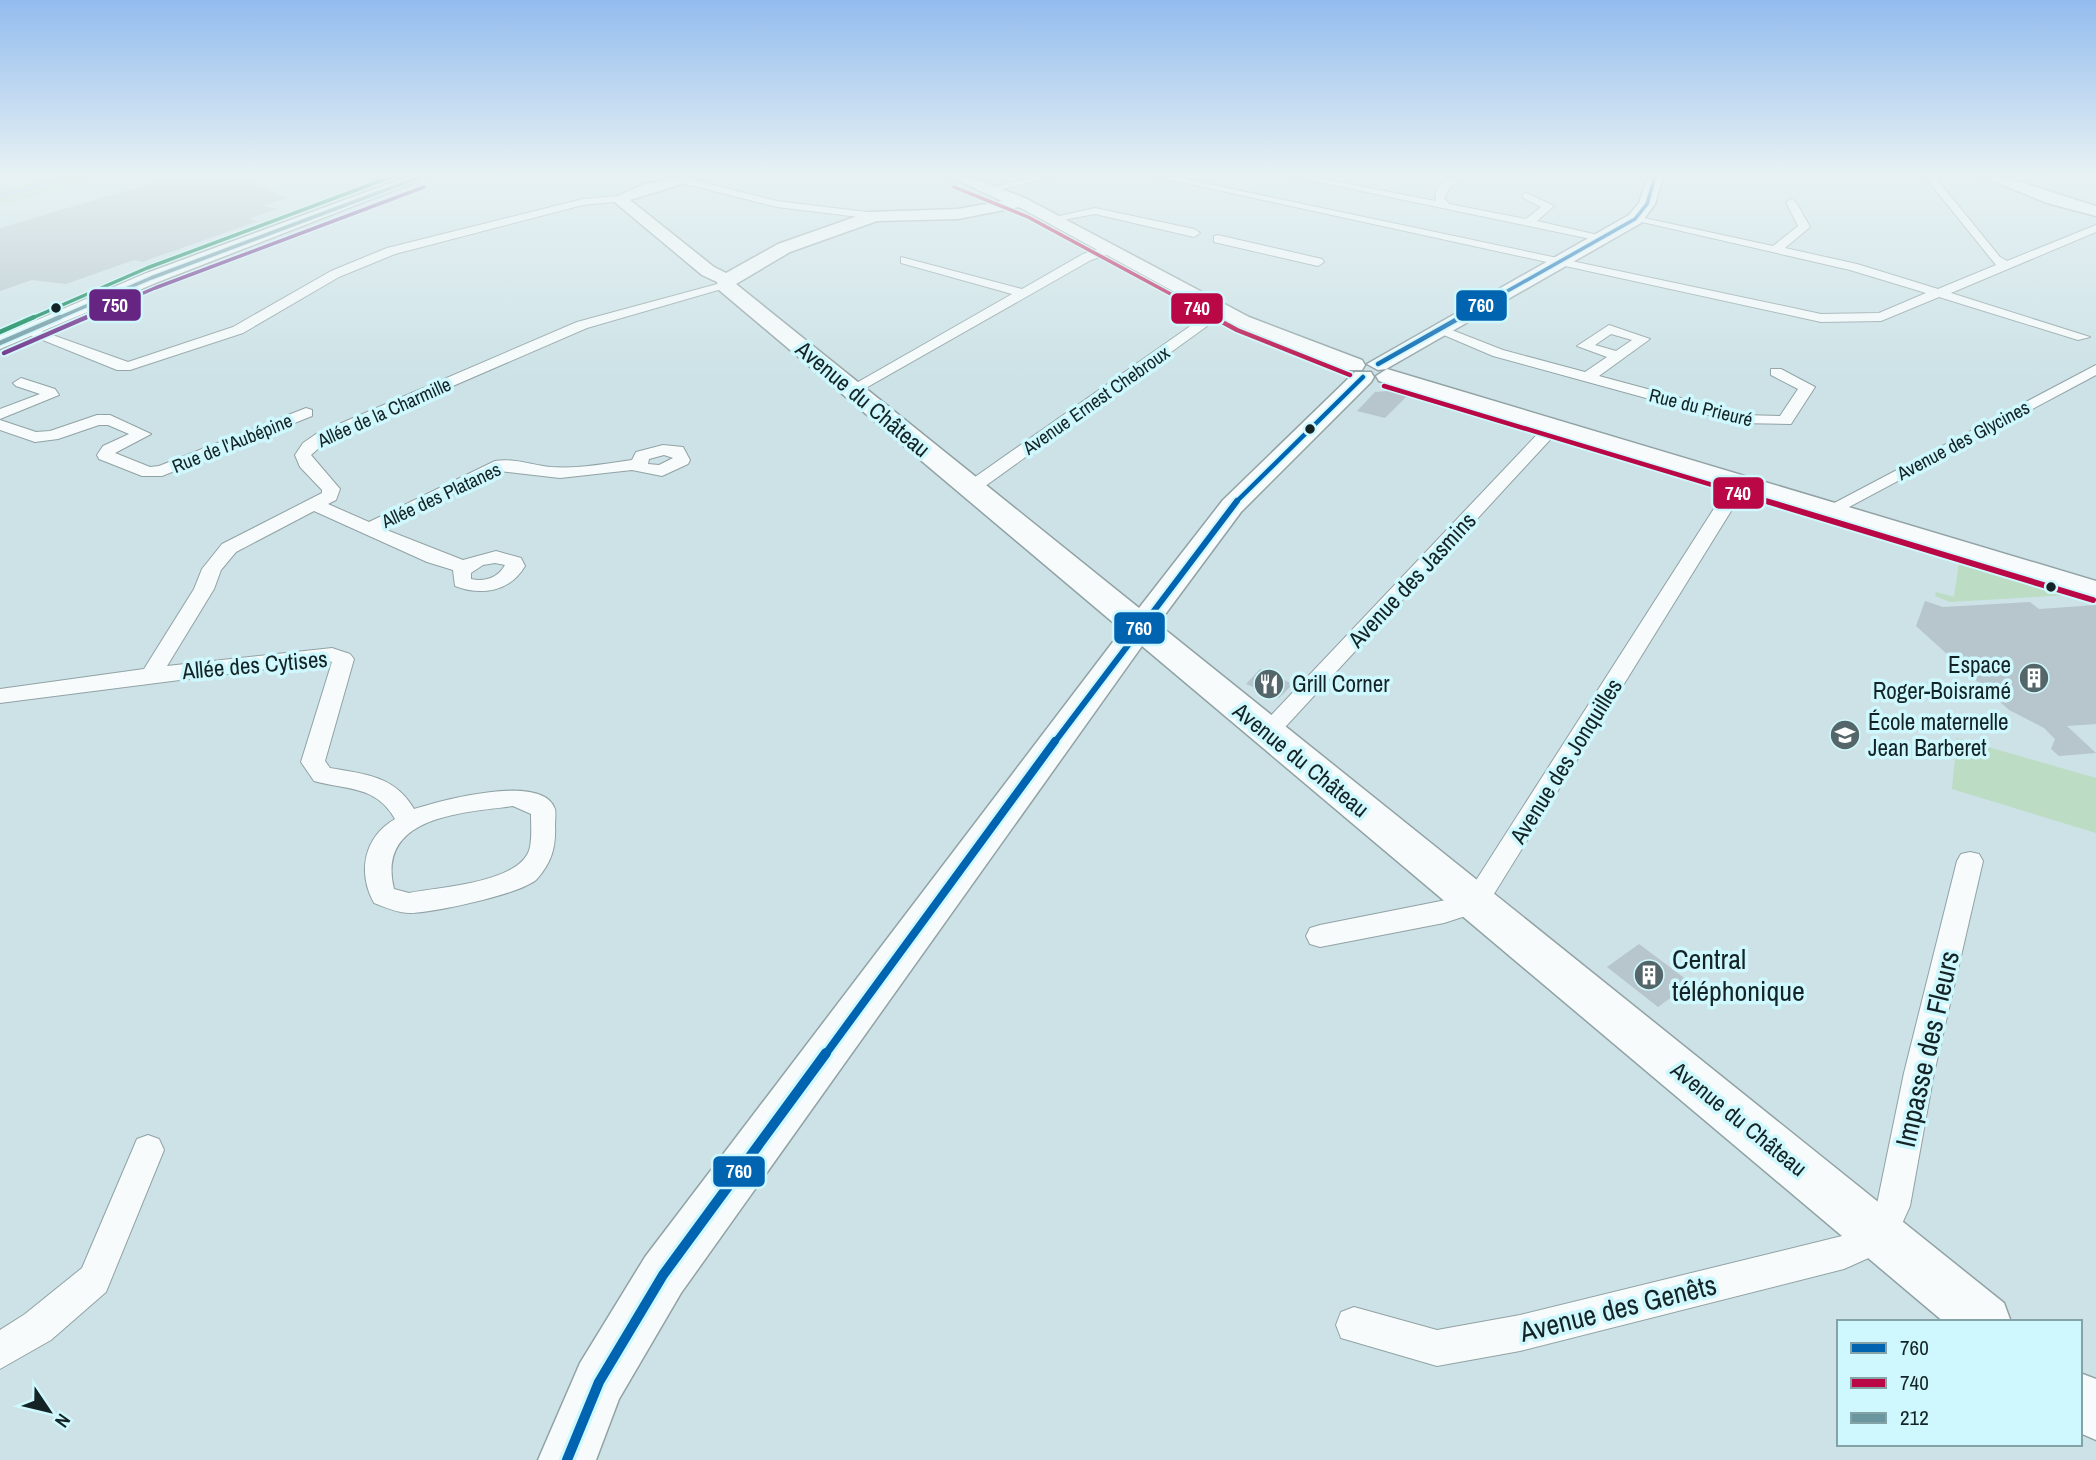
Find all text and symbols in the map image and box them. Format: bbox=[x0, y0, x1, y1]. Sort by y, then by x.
line badge: 750 bbox=[88, 288, 142, 322]
line badge: 760 bbox=[1455, 289, 1508, 322]
text: 750 bbox=[102, 292, 128, 318]
line badge: 740 bbox=[1170, 292, 1224, 325]
text: 760 bbox=[1468, 292, 1494, 318]
text: 740 bbox=[1184, 295, 1210, 321]
unlabelled marker bbox=[49, 301, 63, 315]
street label: Avenue du Château bbox=[789, 333, 937, 464]
street label: Avenue Ernest Chebroux bbox=[1017, 339, 1175, 461]
street label: Allée de la Charmille bbox=[312, 371, 455, 454]
street label: Rue du Prieuré bbox=[1647, 382, 1755, 432]
street label: Avenue des Glycines bbox=[1891, 394, 2034, 486]
street label: Rue de l'Aubépine bbox=[168, 407, 296, 479]
unlabelled marker bbox=[1303, 422, 1317, 436]
street label: Allée des Platanes bbox=[376, 456, 505, 534]
line badge: 740 bbox=[1712, 476, 1765, 510]
text: 740 bbox=[1725, 480, 1751, 506]
street label: Avenue des Jasmins bbox=[1340, 505, 1483, 655]
unlabelled marker bbox=[2044, 580, 2058, 594]
line badge: 760 bbox=[1113, 611, 1166, 645]
text: 760 bbox=[1126, 615, 1152, 641]
street label: Allée des Cytises bbox=[180, 643, 329, 686]
place label: Espace Roger-Boisramé bbox=[1873, 649, 2011, 706]
building icon: Espace Roger-Boisramé bbox=[2017, 661, 2051, 695]
restaurant icon: Grill Corner bbox=[1252, 667, 1286, 701]
place label: Grill Corner bbox=[1292, 668, 1390, 699]
street label: Avenue des Jonquilles bbox=[1502, 672, 1629, 850]
street label: Avenue du Château bbox=[1226, 695, 1376, 824]
place label: École maternelle Jean Barberet bbox=[1868, 706, 2008, 763]
school or university icon: École maternelle Jean Barberet bbox=[1828, 718, 1862, 752]
place label: Central téléphonique bbox=[1672, 940, 1805, 1010]
street label: Impasse des Fleurs bbox=[1886, 947, 1968, 1151]
building icon: Central téléphonique bbox=[1632, 958, 1666, 992]
street label: Avenue du Château bbox=[1664, 1054, 1814, 1183]
line badge: 760 bbox=[712, 1155, 766, 1188]
text: 760 bbox=[726, 1158, 752, 1184]
street label: Avenue des Genêts bbox=[1515, 1265, 1720, 1351]
legend bbox=[1837, 1320, 2082, 1446]
text: 760 bbox=[1900, 1333, 1929, 1362]
text: 740 bbox=[1900, 1368, 1929, 1397]
north arrow bbox=[14, 1376, 84, 1446]
text: 212 bbox=[1900, 1403, 1929, 1432]
text: N bbox=[49, 1409, 77, 1433]

